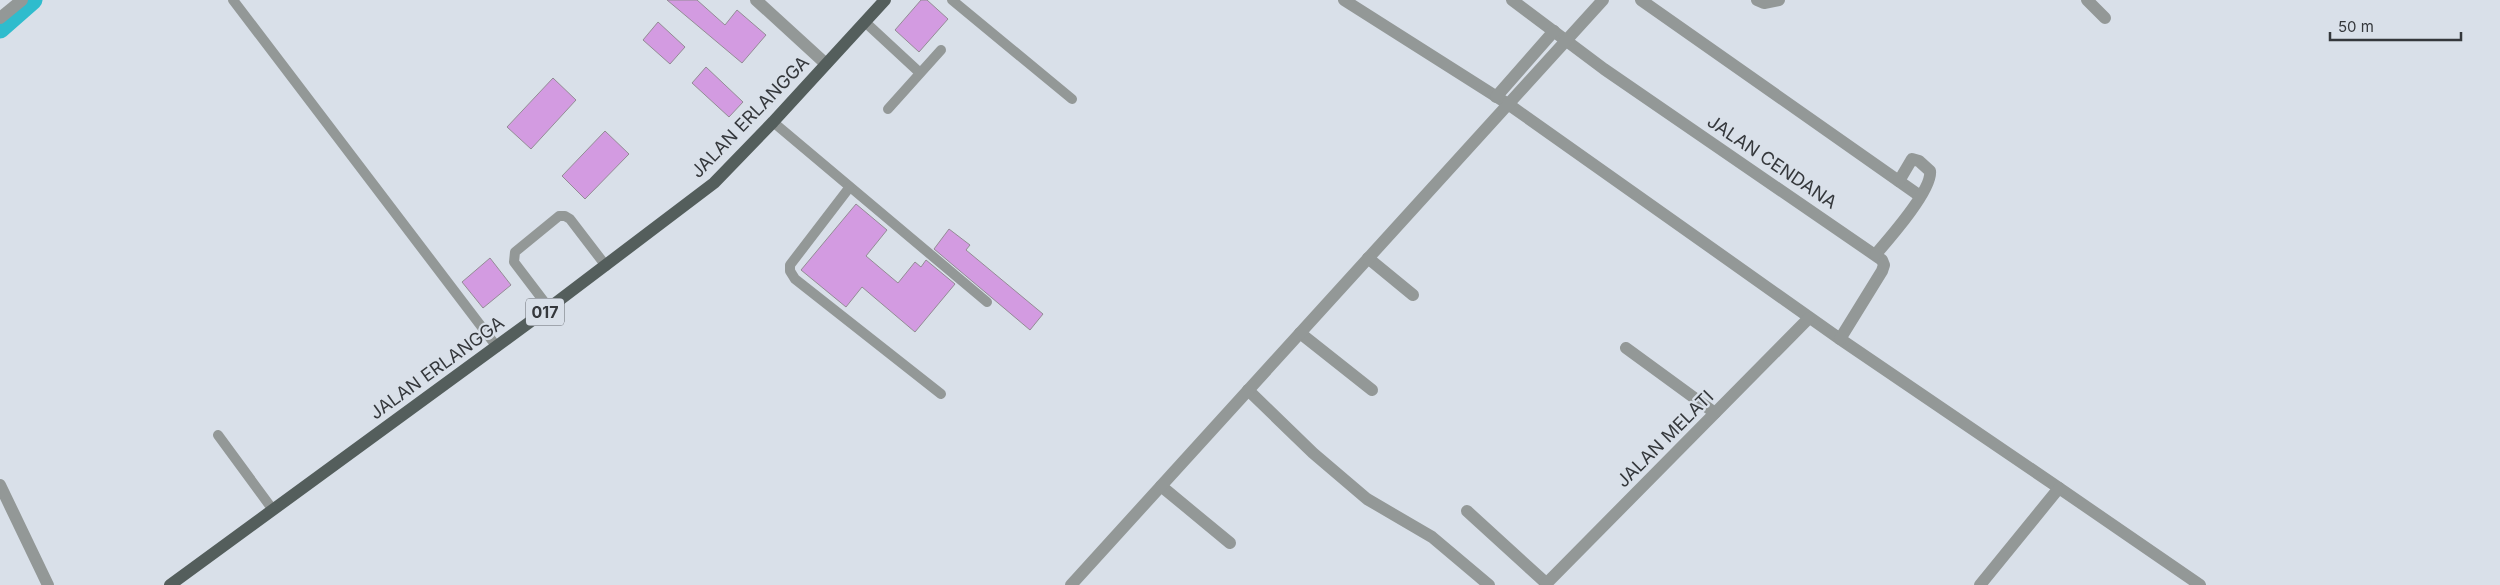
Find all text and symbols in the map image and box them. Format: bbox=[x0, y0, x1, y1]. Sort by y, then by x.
scale bar bbox=[2330, 10, 2461, 42]
text: 50 m bbox=[2338, 17, 2374, 36]
street label: JALAN ERLANGGA bbox=[686, 51, 813, 182]
street label: JALAN CENDANA bbox=[1703, 110, 1841, 213]
road number: 017 bbox=[526, 298, 564, 326]
street label: JALAN ERLANGGA bbox=[365, 312, 508, 423]
street label: JALAN MELATI bbox=[1612, 386, 1717, 491]

